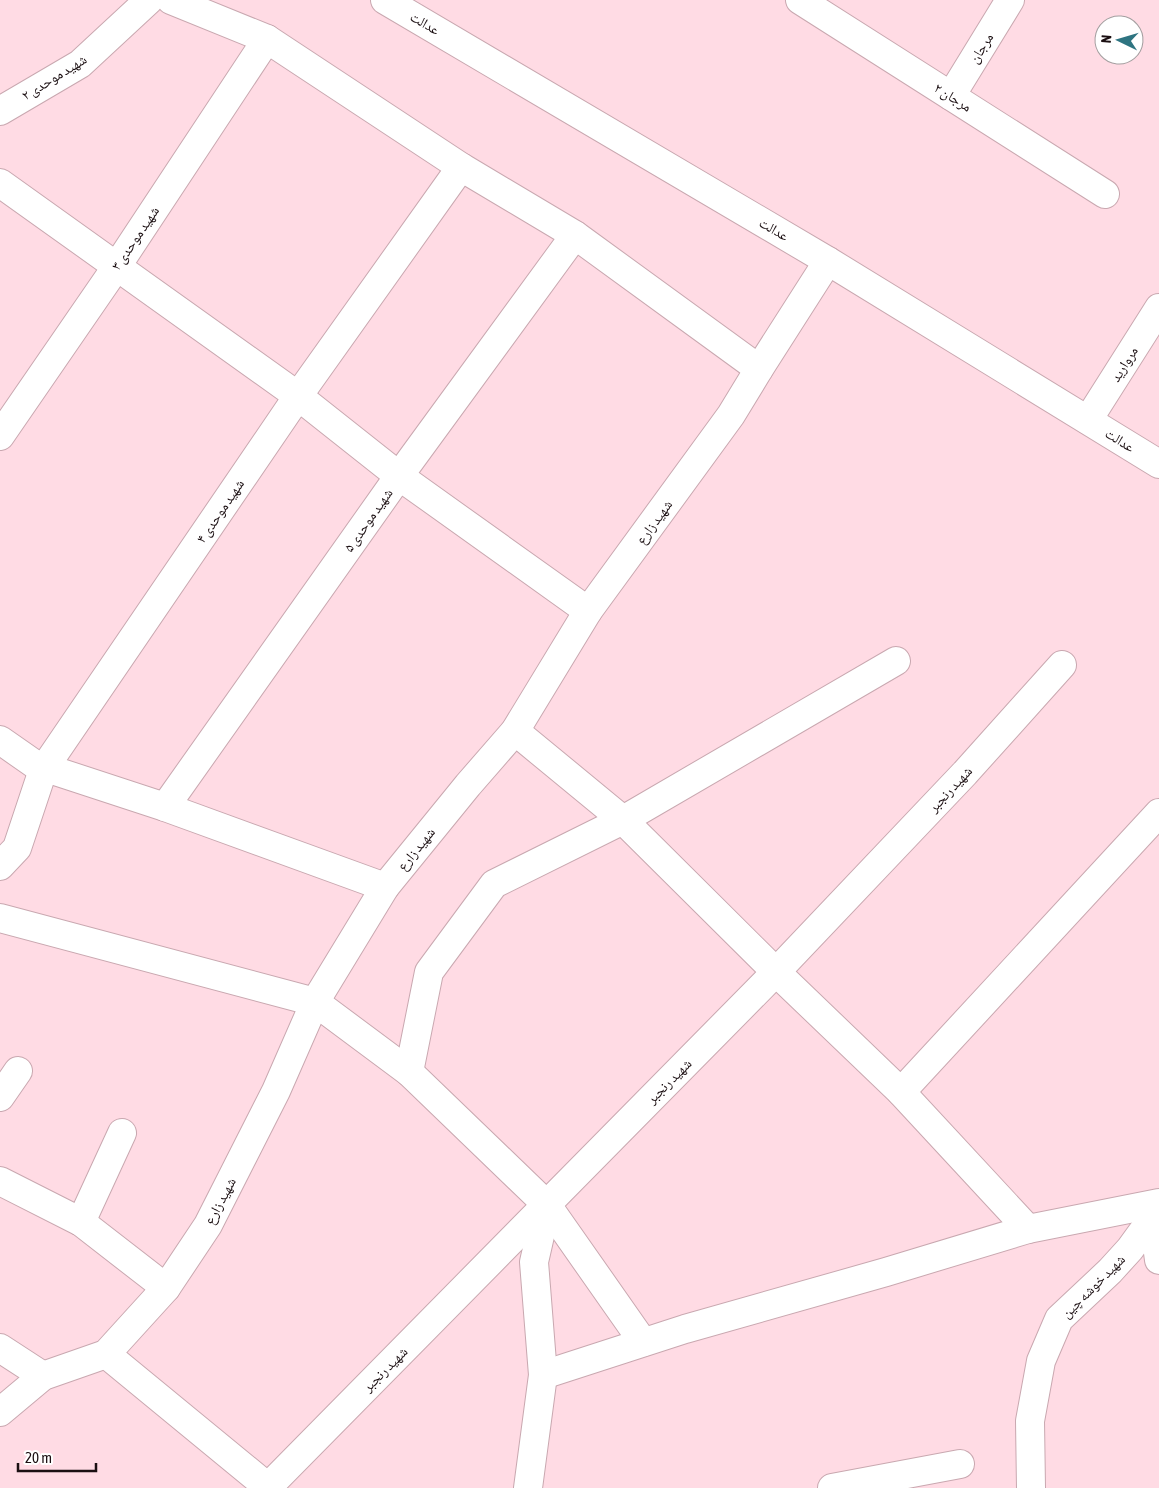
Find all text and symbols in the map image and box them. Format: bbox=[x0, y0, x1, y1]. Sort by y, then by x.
street label: عدالت bbox=[407, 8, 443, 38]
north arrow bbox=[1094, 15, 1144, 65]
street label: مرجان bbox=[966, 30, 997, 67]
text: N bbox=[1098, 34, 1114, 44]
street label: شهید موحدی ۲ bbox=[19, 51, 90, 104]
street label: مرجان ۲ bbox=[931, 79, 975, 115]
street label: شهید موحدی ۳ bbox=[108, 203, 163, 273]
street label: عدالت bbox=[756, 214, 792, 244]
street label: مروارید bbox=[1107, 343, 1142, 385]
street label: عدالت bbox=[1102, 425, 1138, 455]
street label: شهید موحدی ۴ bbox=[193, 476, 248, 546]
street label: شهید موحدی ۵ bbox=[340, 485, 396, 555]
street label: شهید زارع bbox=[633, 497, 677, 548]
street label: شهید رنجبر bbox=[924, 763, 976, 817]
street label: شهید زارع bbox=[394, 824, 440, 875]
street label: شهید رنجبر bbox=[643, 1055, 695, 1108]
street label: شهید زارع bbox=[201, 1175, 241, 1228]
street label: شهید خوشه چین bbox=[1058, 1251, 1129, 1322]
street label: شهید رنجبر bbox=[359, 1343, 411, 1396]
scale bar bbox=[18, 1440, 95, 1472]
text: 20 m bbox=[25, 1449, 52, 1466]

